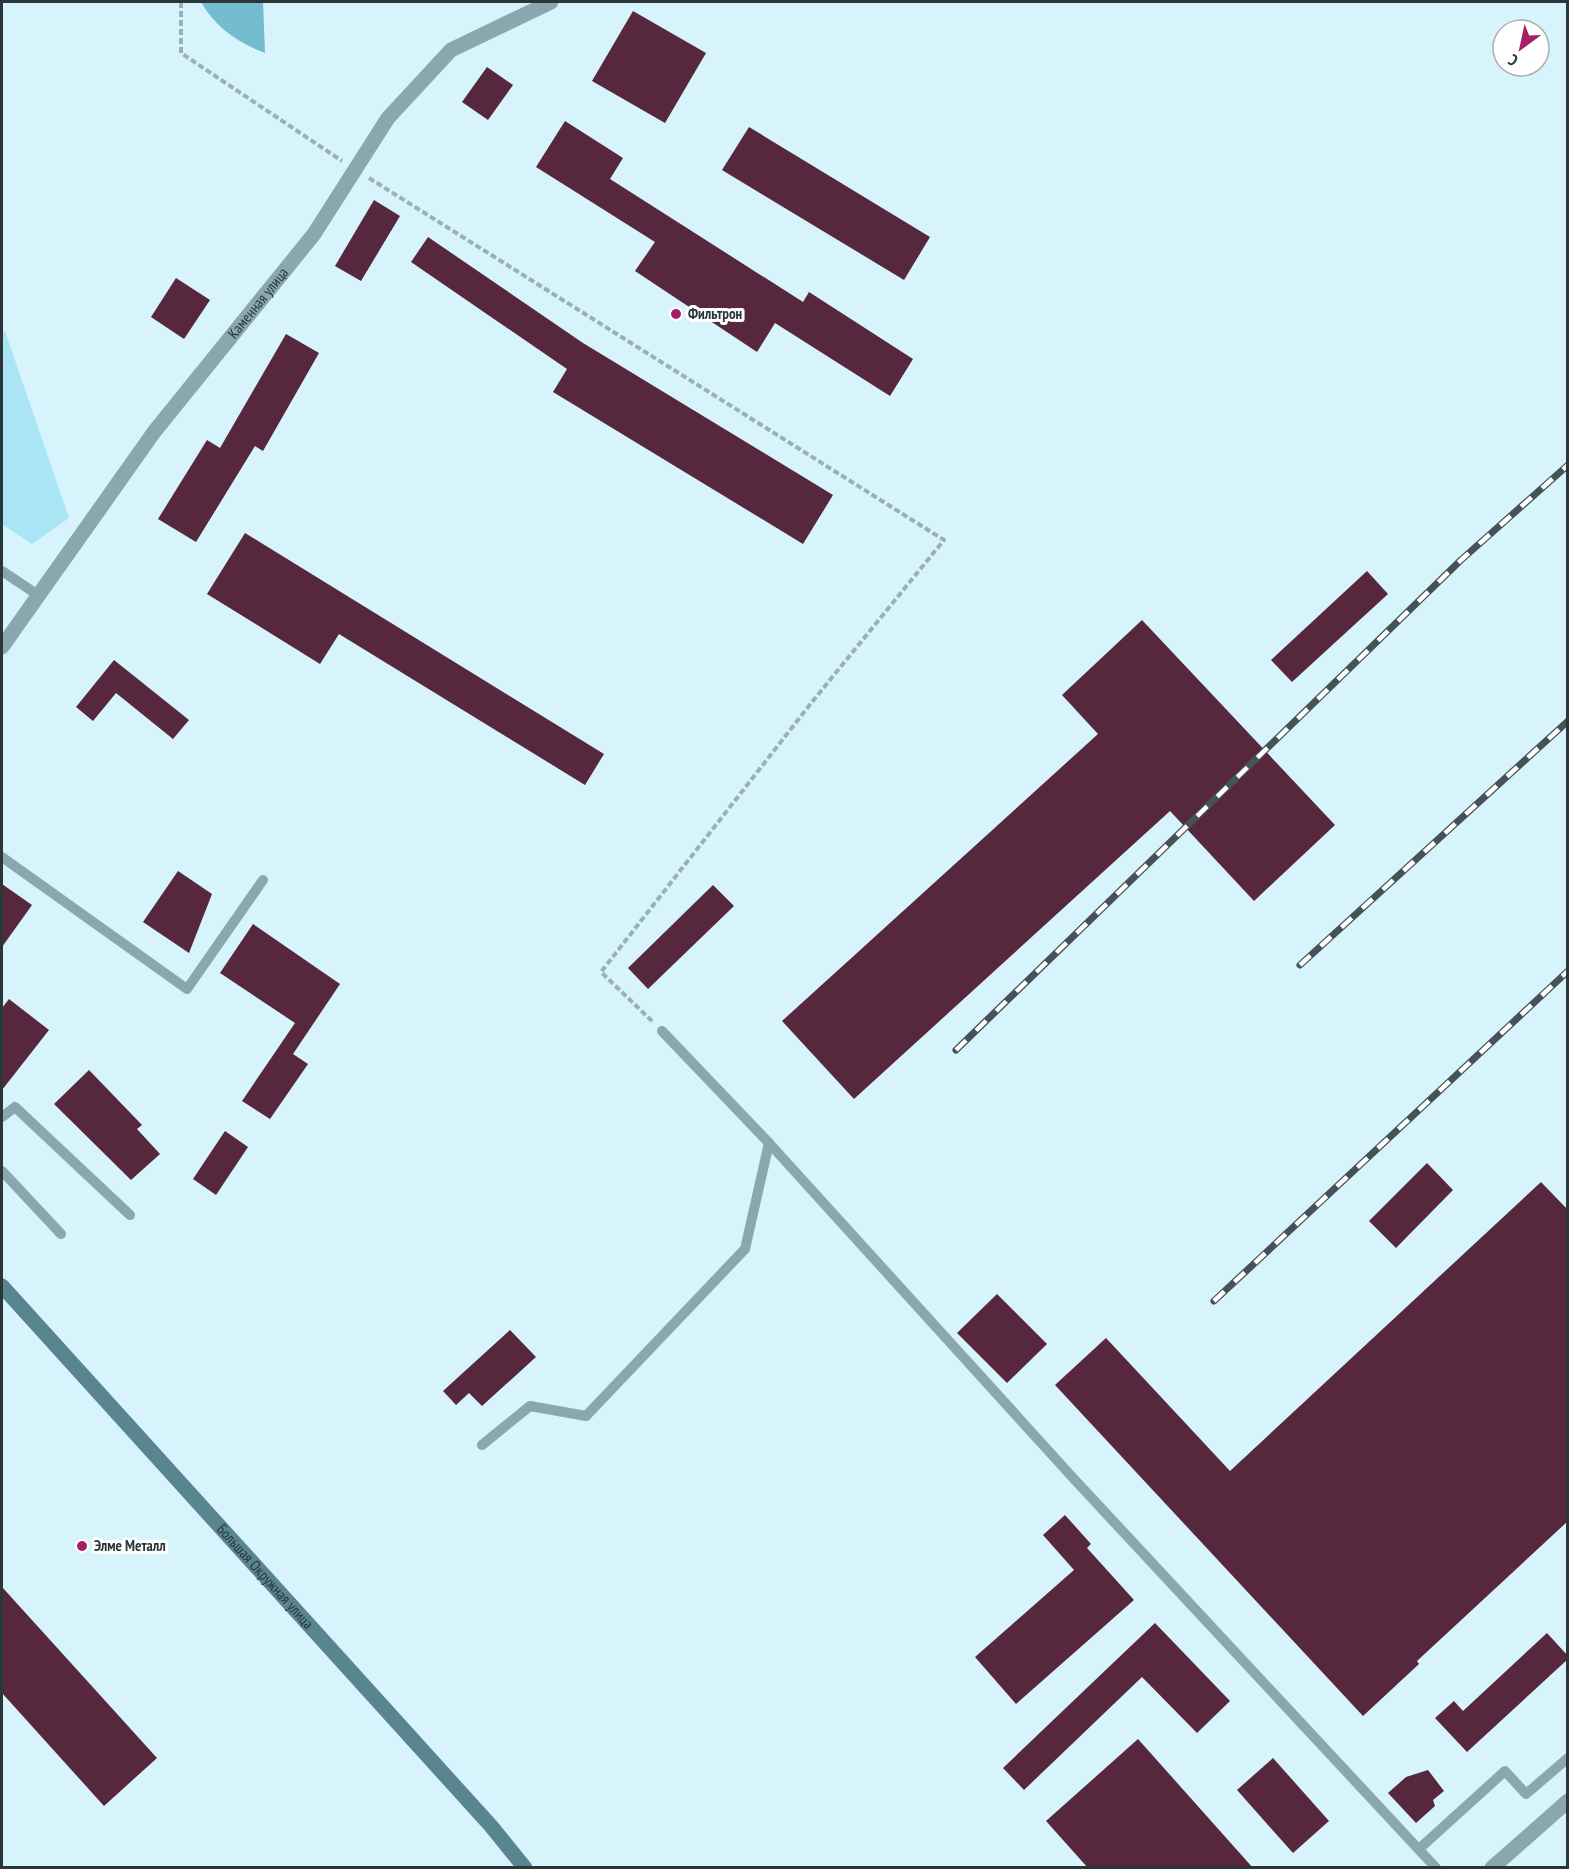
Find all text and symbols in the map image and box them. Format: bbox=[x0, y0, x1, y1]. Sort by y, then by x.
north arrow bbox=[1491, 18, 1551, 78]
text: С bbox=[1504, 50, 1521, 71]
street label: Каменная улица bbox=[223, 263, 292, 342]
place label: Фильтрон bbox=[688, 304, 743, 323]
marker: Фильтрон bbox=[669, 307, 683, 321]
street label: Большая Окружная улица bbox=[213, 1520, 318, 1633]
place label: Элме Металл bbox=[94, 1536, 166, 1555]
marker: Элме Металл bbox=[75, 1539, 89, 1553]

